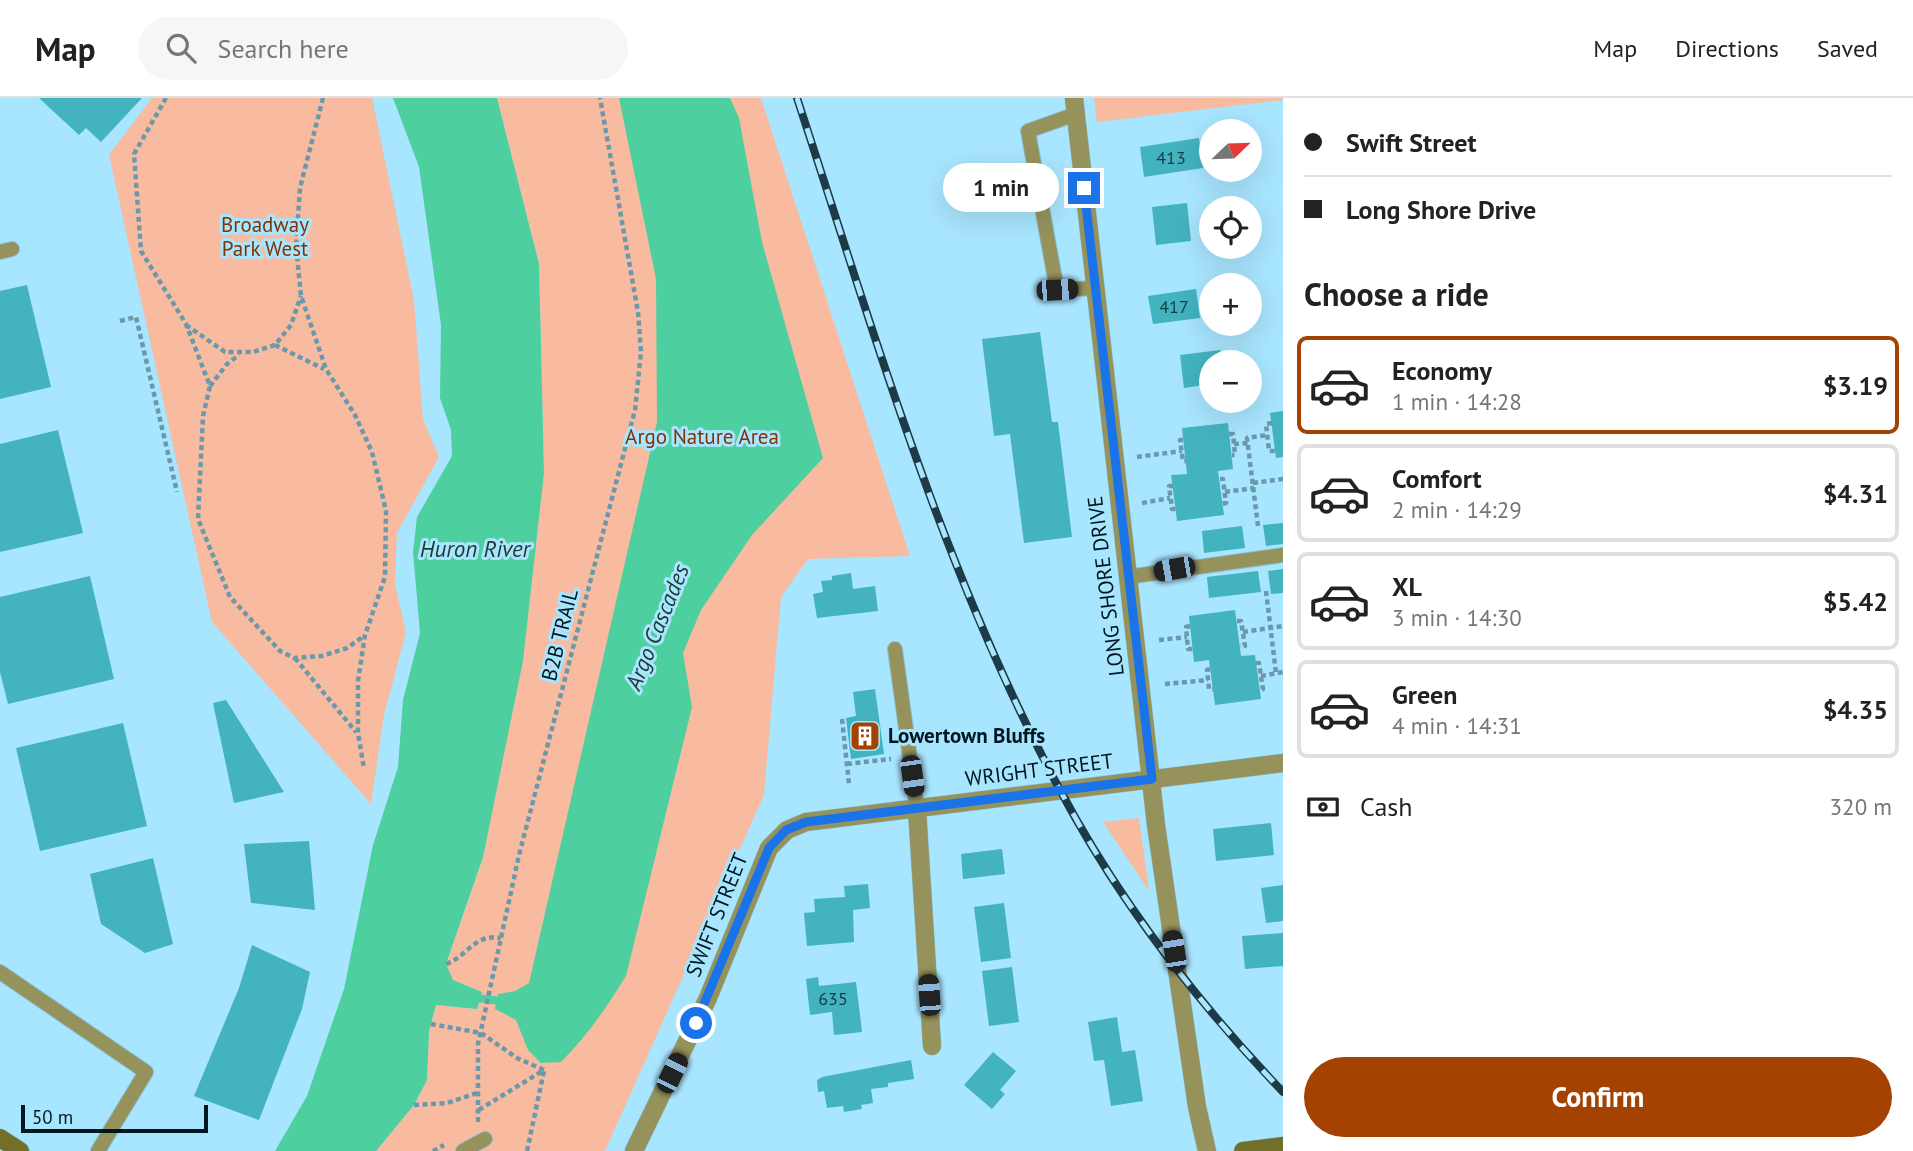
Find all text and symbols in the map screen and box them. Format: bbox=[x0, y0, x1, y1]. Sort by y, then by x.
search box bbox=[138, 17, 628, 80]
text: Map bbox=[35, 27, 96, 70]
icon: search bbox=[162, 29, 200, 67]
text: Search here bbox=[218, 32, 349, 65]
text: Map bbox=[1593, 33, 1637, 64]
text: Directions bbox=[1675, 33, 1779, 64]
text: Saved bbox=[1817, 33, 1878, 64]
north arrow bbox=[1199, 119, 1262, 182]
map controls bbox=[1199, 119, 1262, 413]
text: Swift Street bbox=[1346, 126, 1477, 159]
house number: 413 bbox=[1156, 146, 1186, 169]
callout: 1 min bbox=[944, 164, 1060, 212]
route end bbox=[1068, 172, 1100, 204]
text: 1 min bbox=[973, 173, 1029, 202]
text: Long Shore Drive bbox=[1346, 193, 1536, 226]
button: locate bbox=[1199, 196, 1262, 259]
park label: Broadway Park West bbox=[221, 211, 309, 262]
button: + bbox=[1199, 273, 1262, 336]
text: Choose a ride bbox=[1304, 273, 1489, 315]
car bbox=[1036, 278, 1079, 302]
house number: 417 bbox=[1159, 295, 1189, 318]
button: − bbox=[1199, 350, 1262, 413]
icon: car bbox=[1308, 354, 1371, 417]
text: Economy bbox=[1392, 354, 1492, 387]
text: $3.19 bbox=[1823, 369, 1888, 402]
text: 1 min · 14:28 bbox=[1392, 387, 1522, 416]
park label: Argo Nature Area bbox=[625, 423, 779, 450]
icon: car bbox=[1308, 462, 1371, 525]
text: Comfort bbox=[1392, 462, 1482, 495]
text: $4.31 bbox=[1823, 477, 1888, 510]
street label: LONG SHORE DRIVE bbox=[1081, 495, 1130, 678]
text: 2 min · 14:29 bbox=[1392, 495, 1522, 524]
water label: Huron River bbox=[420, 534, 532, 563]
car bbox=[1152, 555, 1197, 583]
water label: Argo Cascades bbox=[618, 559, 695, 695]
icon: car bbox=[1308, 570, 1371, 633]
text: XL bbox=[1392, 570, 1422, 603]
text: $5.42 bbox=[1823, 585, 1888, 618]
street label: B2B TRAIL bbox=[535, 586, 584, 684]
text: 3 min · 14:30 bbox=[1392, 603, 1522, 632]
icon: car bbox=[1308, 678, 1371, 741]
text: Green bbox=[1392, 678, 1457, 711]
text: $4.35 bbox=[1823, 693, 1888, 726]
text: 4 min · 14:31 bbox=[1392, 711, 1522, 740]
building icon: Lowertown Bluffs bbox=[848, 719, 882, 753]
place label: Lowertown Bluffs bbox=[888, 722, 1045, 749]
street label: WRIGHT STREET bbox=[963, 747, 1115, 792]
car bbox=[899, 754, 926, 798]
icon: cash bbox=[1304, 788, 1342, 826]
text: Cash bbox=[1360, 790, 1412, 823]
text: 320 m bbox=[1830, 792, 1892, 821]
street label: SWIFT STREET bbox=[679, 849, 754, 981]
car bbox=[1161, 929, 1188, 973]
car bbox=[918, 973, 941, 1017]
house number: 635 bbox=[818, 987, 848, 1010]
route start bbox=[680, 1007, 712, 1039]
car bbox=[654, 1050, 691, 1096]
button: Confirm bbox=[1304, 1057, 1892, 1137]
scale bar bbox=[21, 1102, 208, 1134]
text: 50 m bbox=[32, 1105, 73, 1129]

